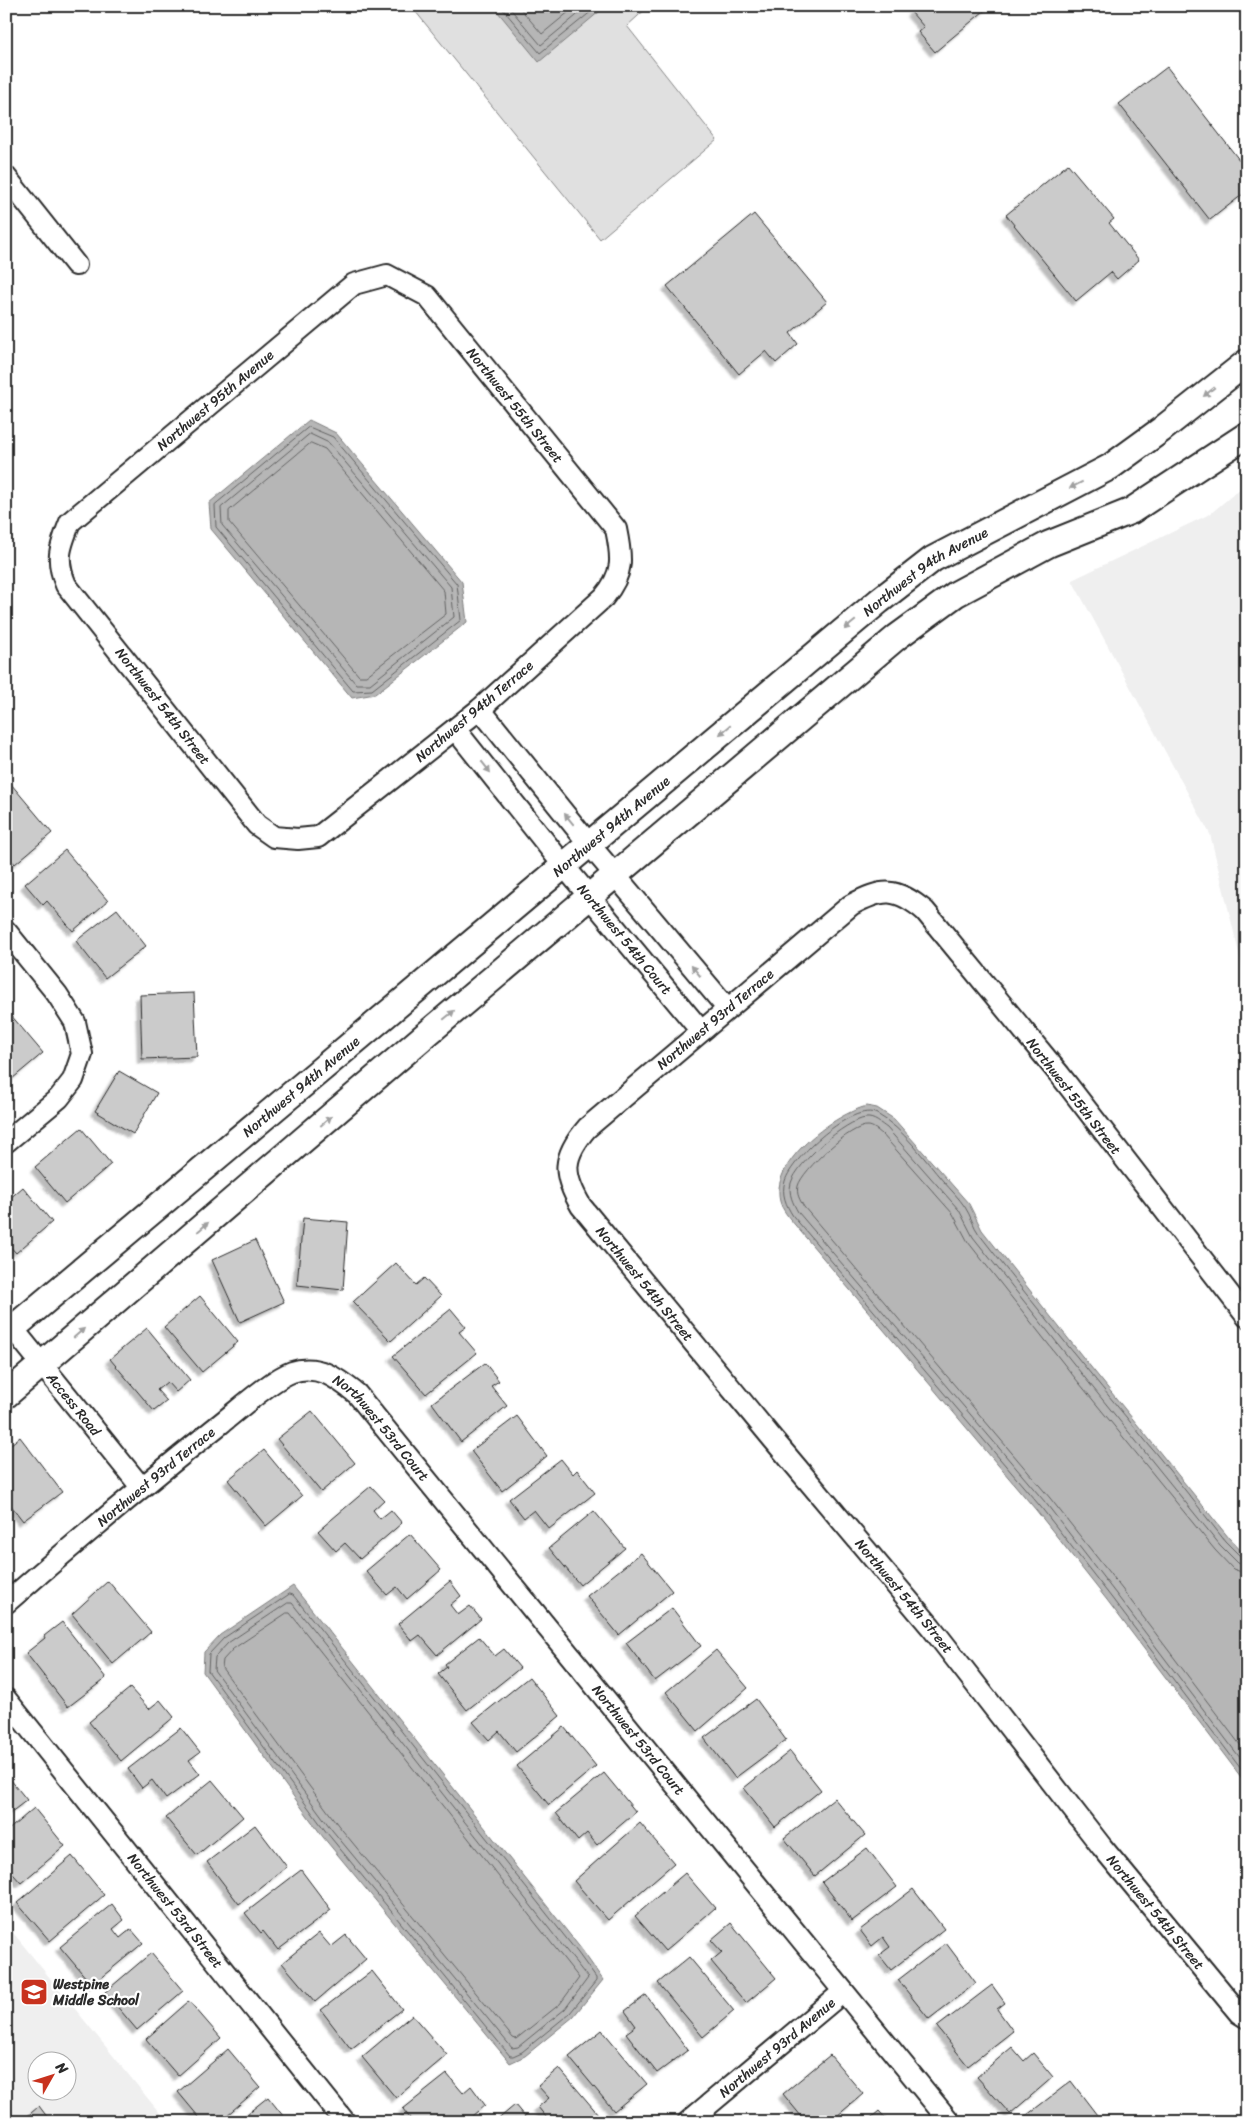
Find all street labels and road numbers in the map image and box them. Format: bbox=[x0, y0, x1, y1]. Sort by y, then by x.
street label: Northwest 55th Street bbox=[460, 342, 569, 469]
street label: Northwest 95th Avenue bbox=[151, 343, 280, 457]
street label: Northwest 94th Avenue bbox=[857, 520, 993, 623]
street label: Northwest 54th Street bbox=[109, 642, 217, 771]
street label: Northwest 94th Terrace bbox=[409, 654, 540, 769]
street label: Northwest 94th Avenue bbox=[547, 769, 676, 884]
street label: Northwest 54th Court bbox=[570, 878, 678, 1001]
street label: Northwest 93rd Terrace bbox=[651, 962, 780, 1076]
street label: Northwest 94th Avenue bbox=[237, 1030, 366, 1144]
street label: Northwest 55th Street bbox=[1020, 1032, 1128, 1161]
street label: Northwest 54th Street bbox=[589, 1220, 700, 1347]
street label: Access Road bbox=[39, 1366, 108, 1443]
street label: Northwest 53rd Court bbox=[328, 1368, 435, 1487]
street label: Northwest 93rd Terrace bbox=[91, 1420, 221, 1533]
street label: Northwest 54th Street bbox=[848, 1533, 959, 1659]
street label: Northwest 53rd Court bbox=[585, 1679, 691, 1801]
street label: Northwest 53rd Street bbox=[121, 1847, 229, 1974]
street label: Northwest 54th Street bbox=[1100, 1849, 1211, 1976]
street label: Northwest 93rd Avenue bbox=[713, 1991, 842, 2104]

